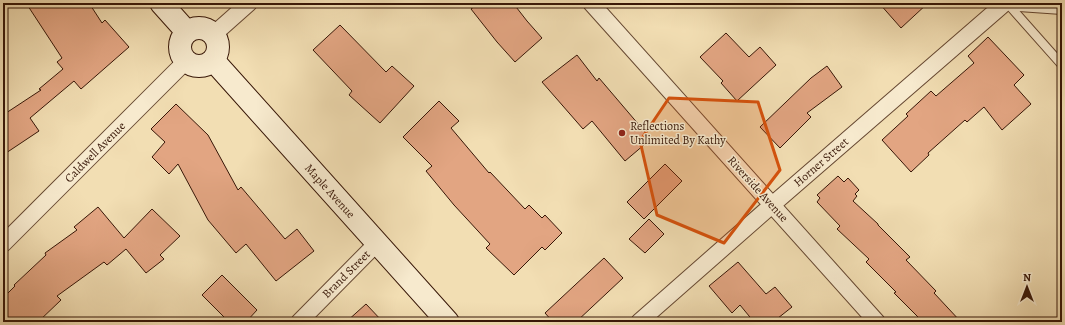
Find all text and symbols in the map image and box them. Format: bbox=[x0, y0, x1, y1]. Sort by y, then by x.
street label: Caldwell Avenue bbox=[61, 118, 129, 186]
place label: Reflections Unlimited By Kathy bbox=[630, 118, 726, 148]
marker: Reflections Unlimited By Kathy bbox=[617, 128, 627, 138]
street label: Horner Street bbox=[790, 134, 852, 190]
street label: Riverside Avenue bbox=[724, 152, 792, 226]
street label: Maple Avenue bbox=[301, 160, 359, 222]
street label: Brand Street bbox=[318, 246, 374, 302]
north arrow bbox=[1007, 267, 1047, 307]
text: N bbox=[1023, 270, 1031, 285]

